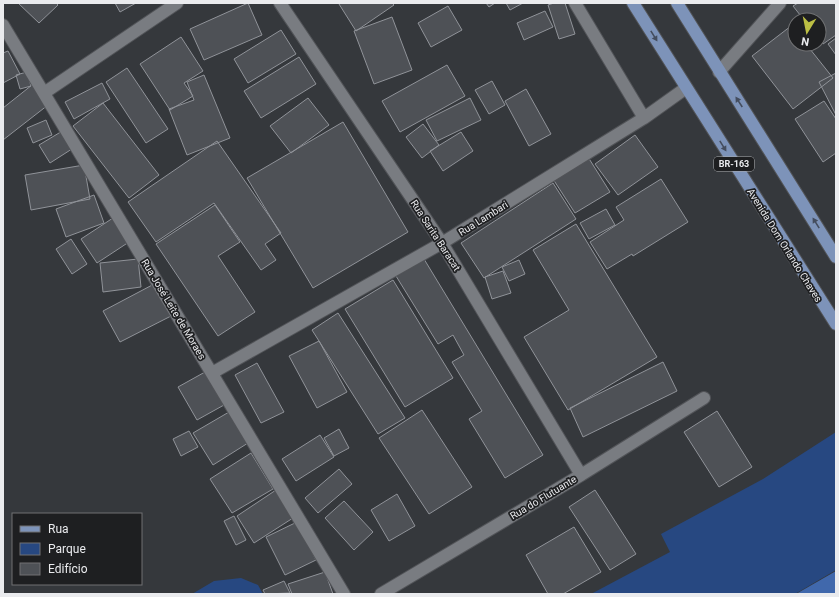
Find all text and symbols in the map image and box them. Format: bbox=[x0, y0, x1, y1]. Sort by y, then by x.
north arrow bbox=[787, 12, 827, 52]
one-way arrow bbox=[650, 30, 657, 42]
text: N bbox=[800, 34, 810, 48]
one-way arrow bbox=[735, 96, 742, 108]
one-way arrow bbox=[719, 140, 726, 152]
road number: BR-163 bbox=[714, 157, 754, 171]
street label: Avenida Dom Orlando Chaves bbox=[745, 187, 824, 304]
street label: Rua Sarita Baracat bbox=[409, 198, 463, 273]
street label: Rua Lambari bbox=[457, 199, 510, 238]
one-way arrow bbox=[812, 217, 819, 229]
street label: Rua José Leite de Moraes bbox=[139, 257, 208, 361]
street label: Rua do Flutuante bbox=[508, 473, 578, 522]
legend bbox=[12, 513, 142, 585]
text: Rua bbox=[48, 522, 69, 536]
text: Parque bbox=[48, 542, 86, 556]
text: Edifício bbox=[48, 562, 88, 576]

